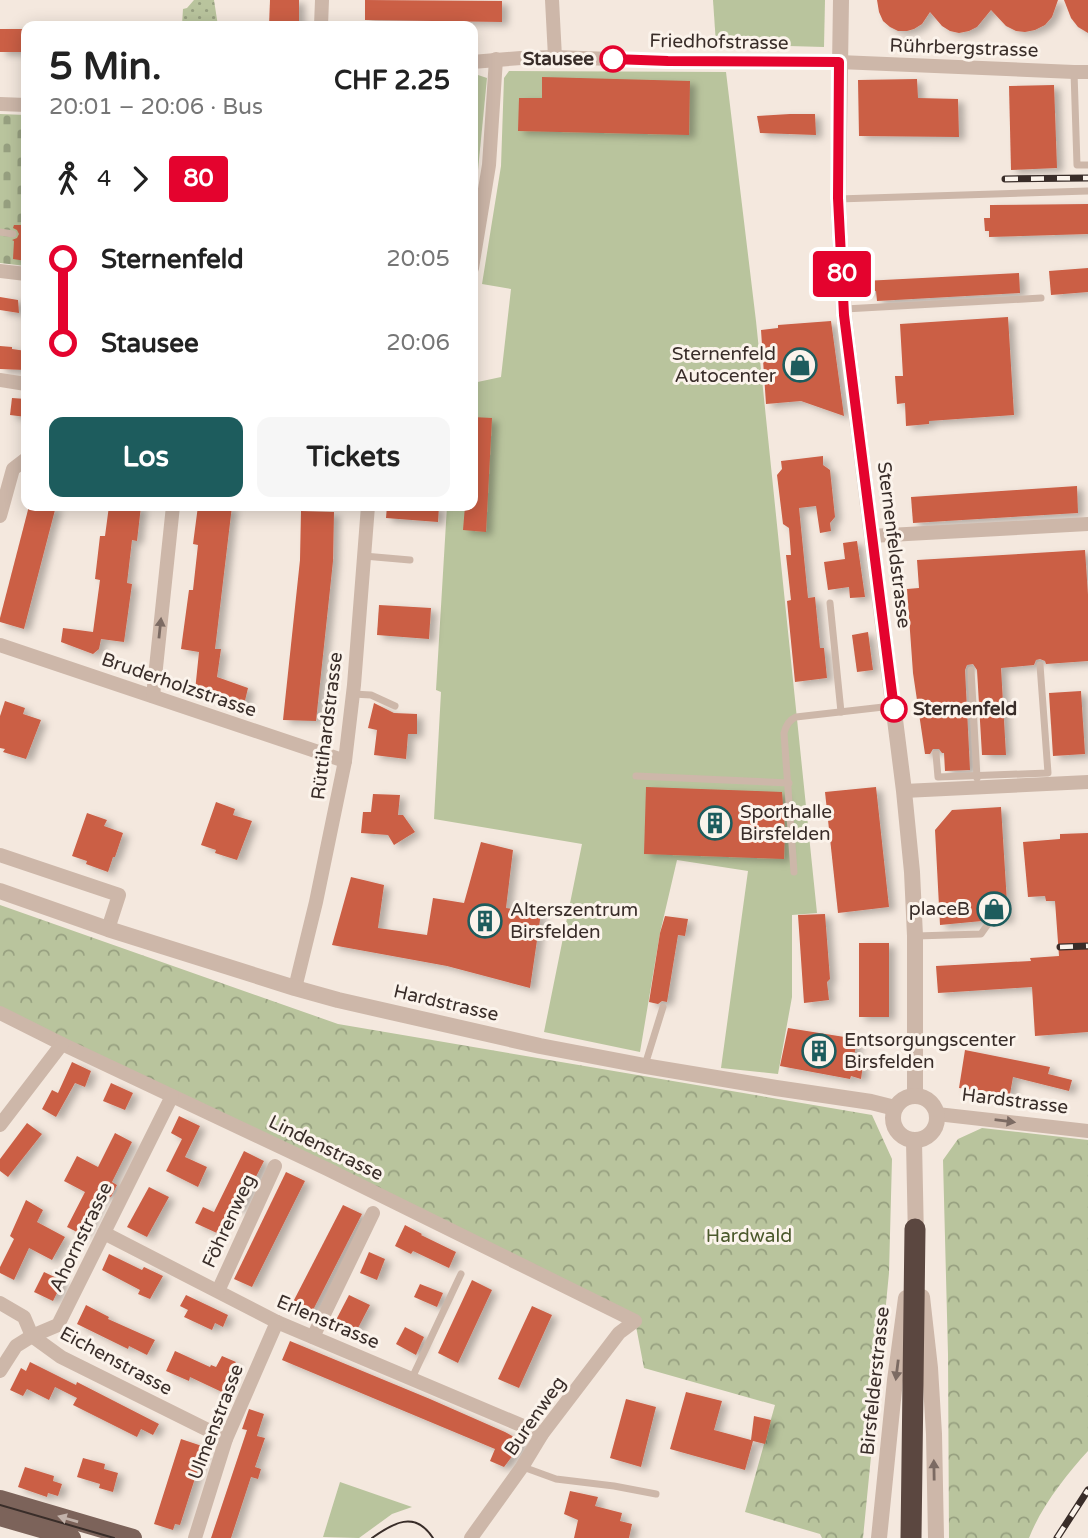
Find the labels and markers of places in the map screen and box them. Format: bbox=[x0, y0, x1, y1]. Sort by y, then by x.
marker: Stausee bbox=[600, 46, 626, 72]
place label: Stausee bbox=[523, 48, 594, 70]
place label: Sternenfeld Autocenter bbox=[672, 343, 777, 387]
shop icon: Sternenfeld Autocenter bbox=[781, 346, 819, 384]
marker: Sternenfeld bbox=[881, 696, 907, 722]
place label: Sternenfeld bbox=[913, 698, 1017, 720]
place label: Sporthalle Birsfelden bbox=[740, 801, 832, 845]
building icon: Sporthalle Birsfelden bbox=[696, 804, 734, 842]
shop icon: placeB bbox=[975, 890, 1013, 928]
place label: placeB bbox=[909, 898, 970, 920]
place label: Alterszentrum Birsfelden bbox=[510, 899, 638, 943]
building icon: Alterszentrum Birsfelden bbox=[466, 902, 504, 940]
place label: Entsorgungscenter Birsfelden bbox=[844, 1029, 1017, 1073]
building icon: Entsorgungscenter Birsfelden bbox=[800, 1032, 838, 1070]

